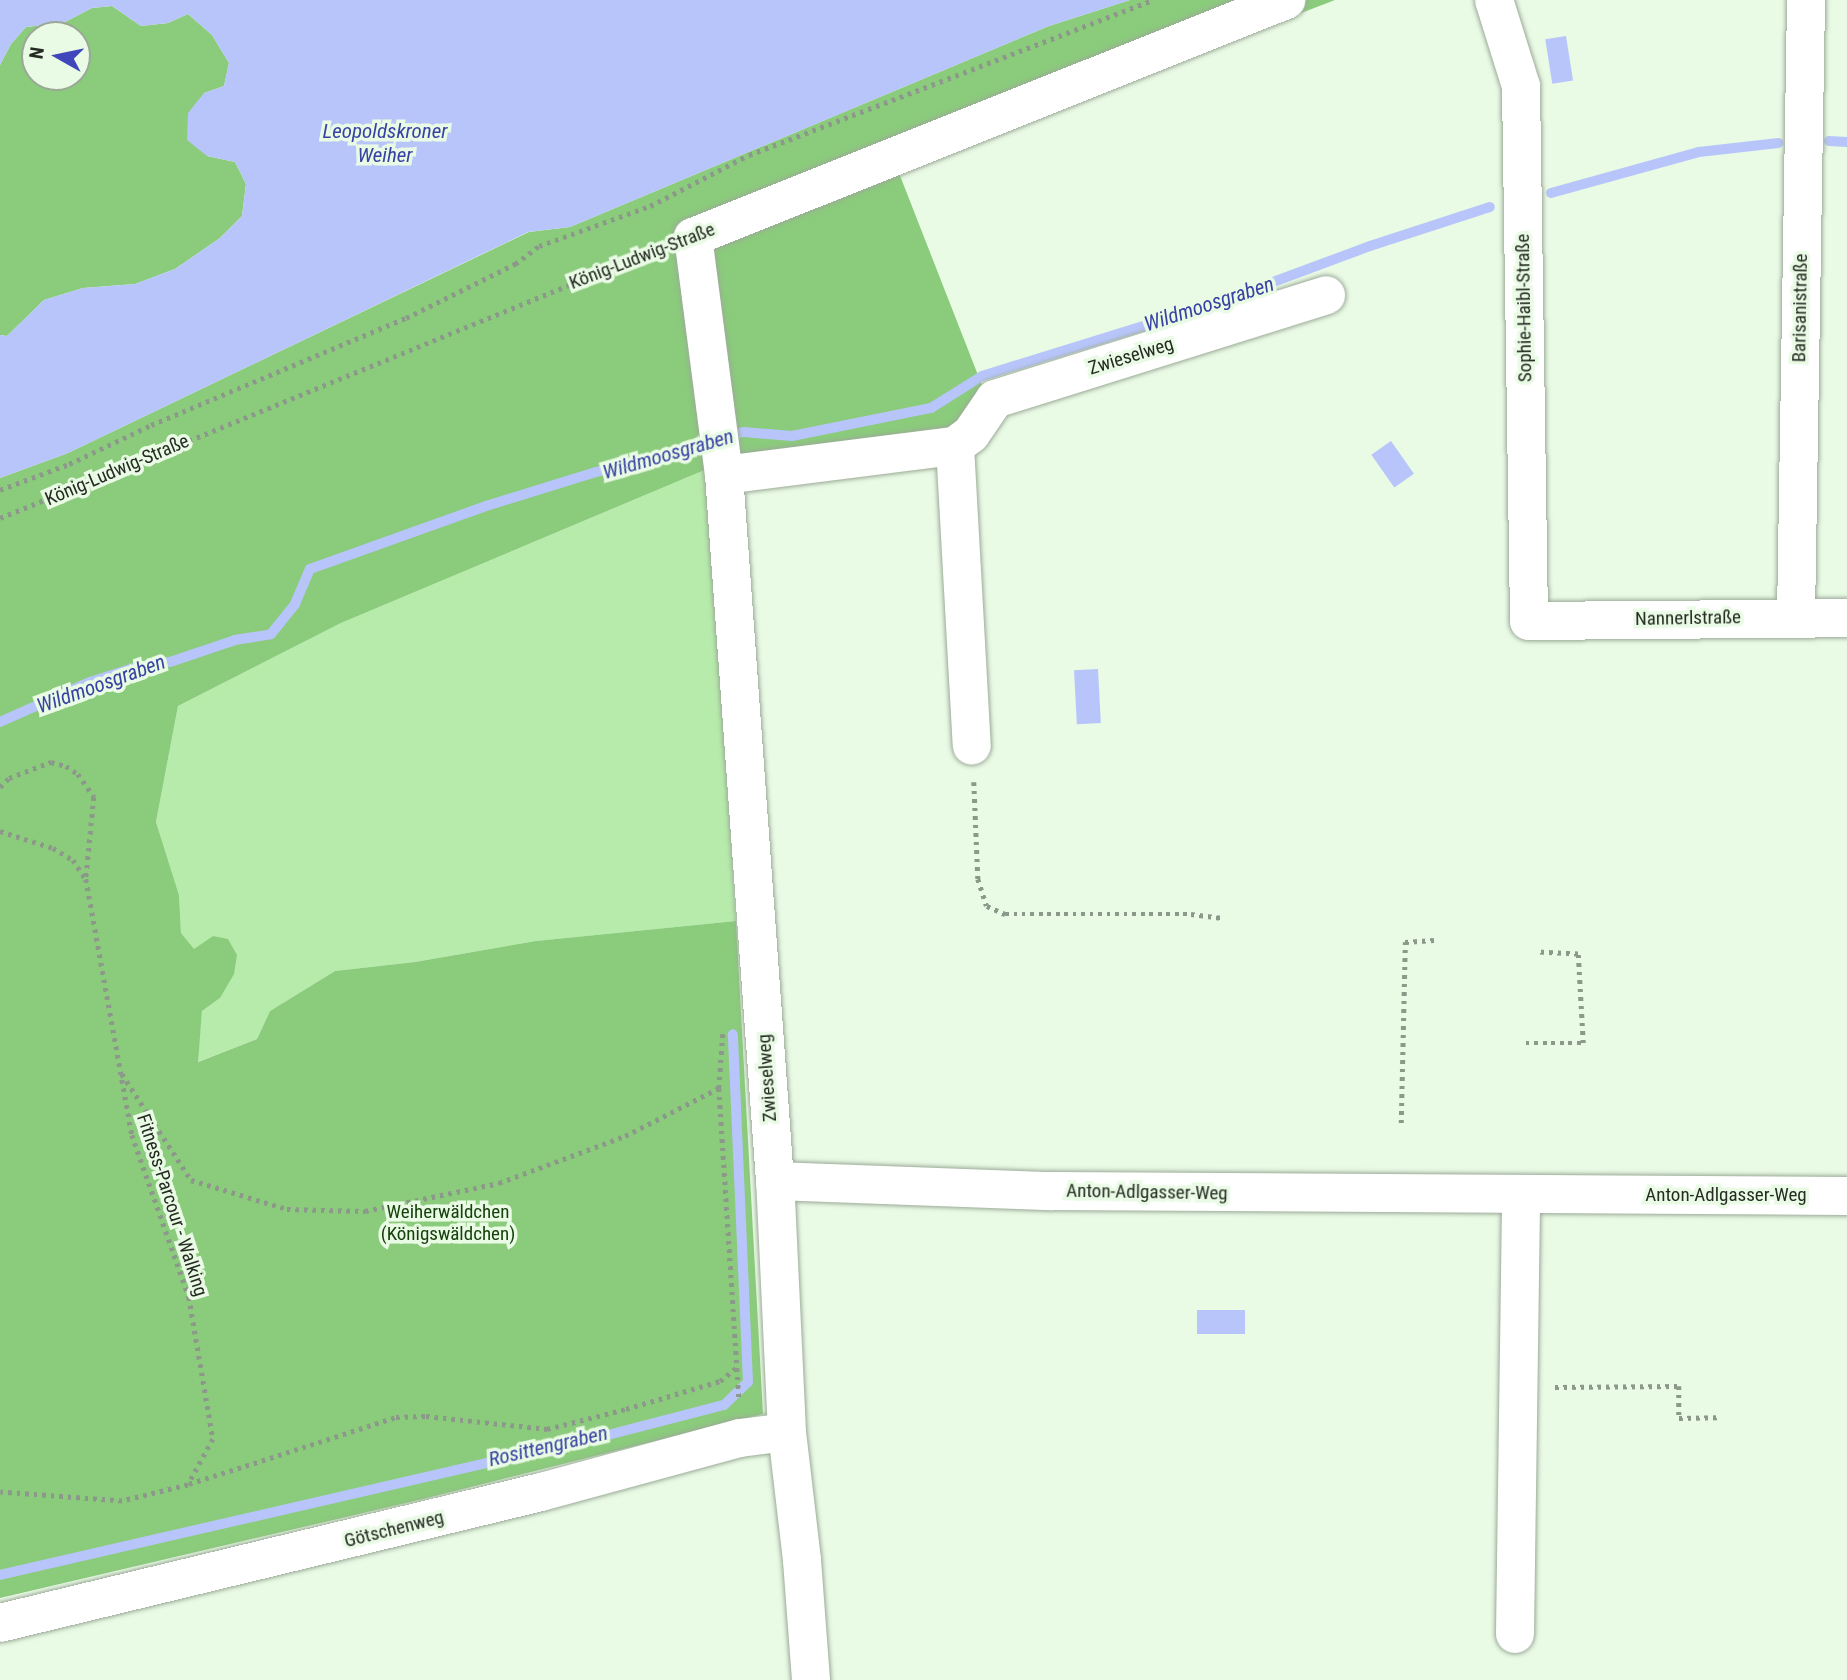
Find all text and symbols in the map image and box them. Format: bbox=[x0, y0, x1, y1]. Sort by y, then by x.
north arrow bbox=[21, 21, 91, 91]
text: N bbox=[24, 45, 49, 61]
water label: Leopoldskroner Weiher bbox=[323, 118, 447, 168]
street label: König-Ludwig-Straße bbox=[566, 218, 718, 294]
street label: Sophie-Haibl-Straße bbox=[1511, 234, 1537, 382]
street label: Barisanistraße bbox=[1788, 254, 1812, 362]
water label: Wildmoosgraben bbox=[1141, 271, 1277, 337]
street label: Zwieselweg bbox=[1086, 332, 1176, 380]
water label: Wildmoosgraben bbox=[600, 423, 736, 485]
street label: König-Ludwig-Straße bbox=[42, 429, 192, 511]
street label: Nannerlstraße bbox=[1635, 606, 1741, 630]
water label: Wildmoosgraben bbox=[33, 649, 169, 719]
street label: Zwieselweg bbox=[753, 1033, 781, 1123]
street label: Fitness-Parcour - Walking bbox=[132, 1111, 212, 1299]
street label: Anton-Adlgasser-Weg bbox=[1066, 1179, 1228, 1205]
street label: Anton-Adlgasser-Weg bbox=[1645, 1184, 1807, 1206]
park label: Weiherwäldchen (Königswäldchen) bbox=[381, 1201, 515, 1245]
water label: Rosittengraben bbox=[486, 1420, 610, 1472]
street label: Götschenweg bbox=[342, 1506, 446, 1552]

